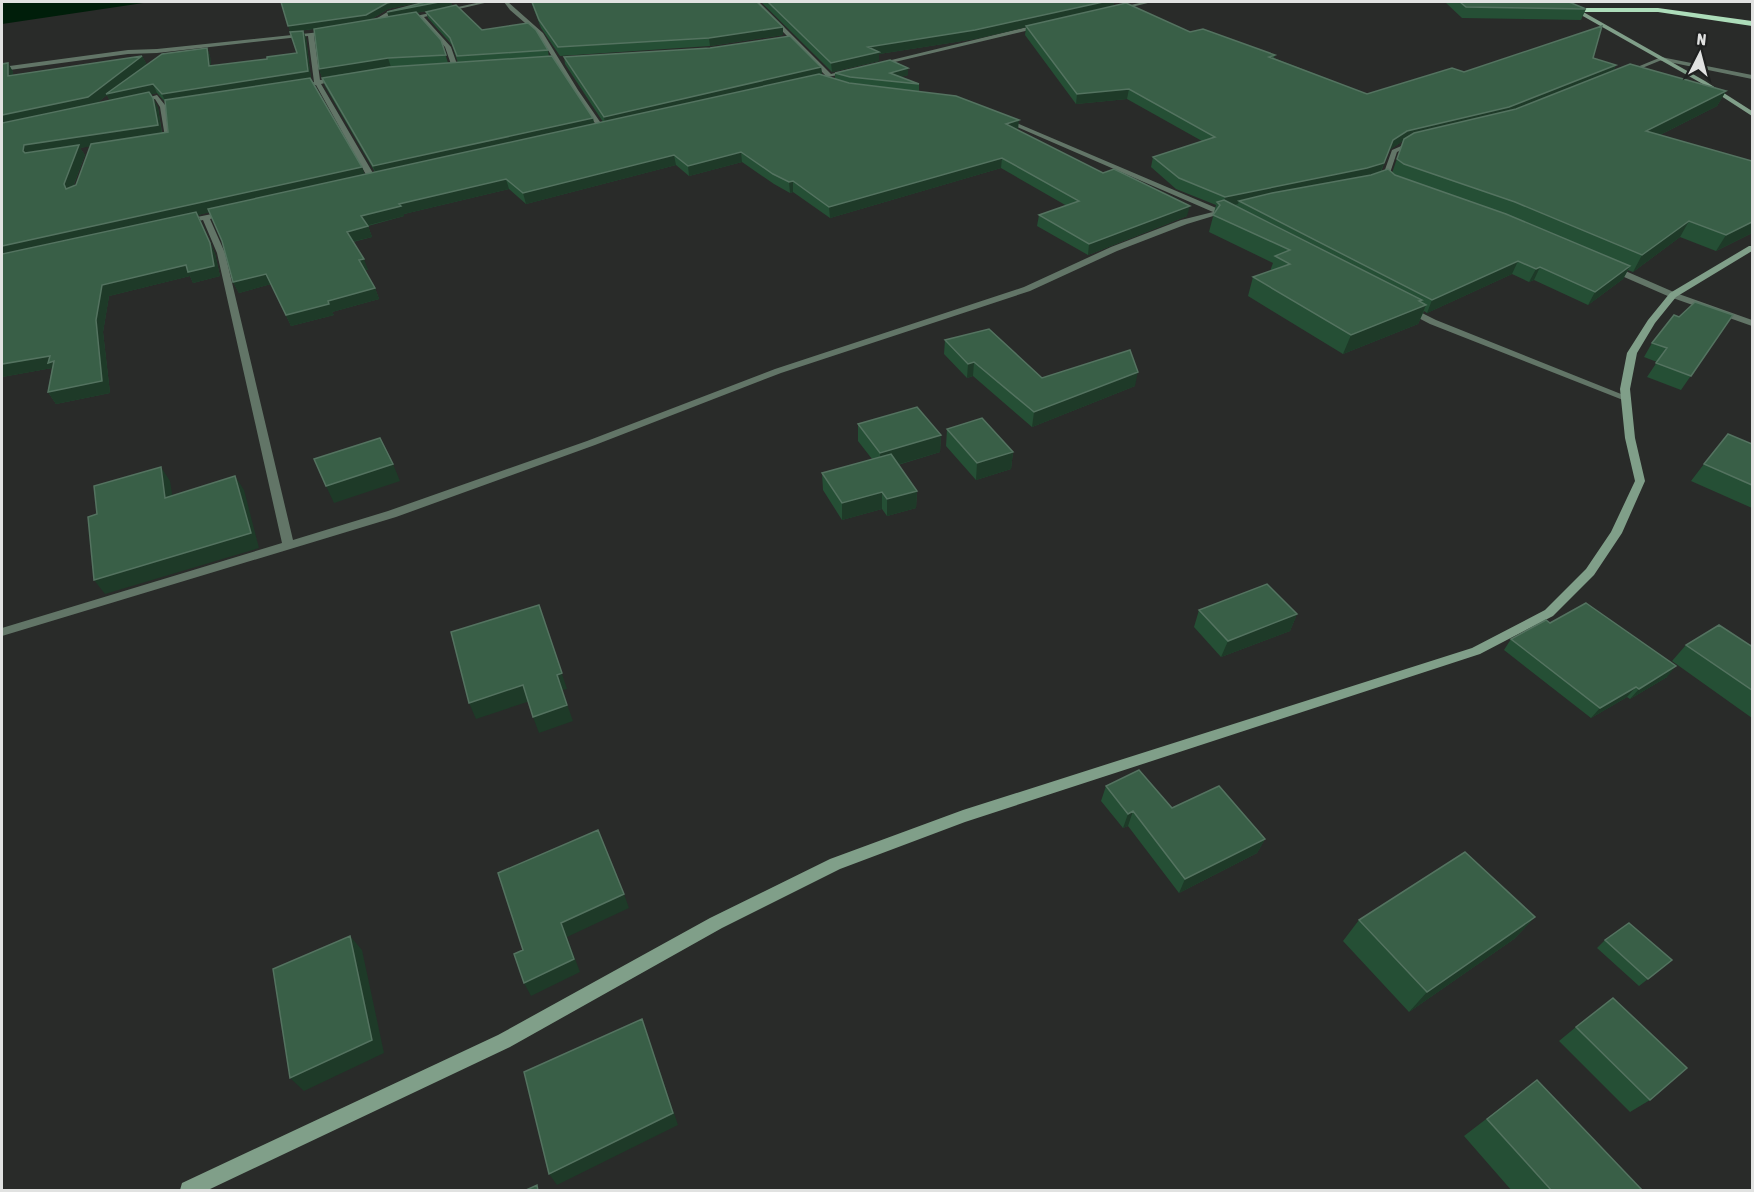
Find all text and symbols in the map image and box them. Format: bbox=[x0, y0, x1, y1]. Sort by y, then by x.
north arrow bbox=[1670, 24, 1730, 84]
text: N bbox=[1696, 30, 1707, 49]

